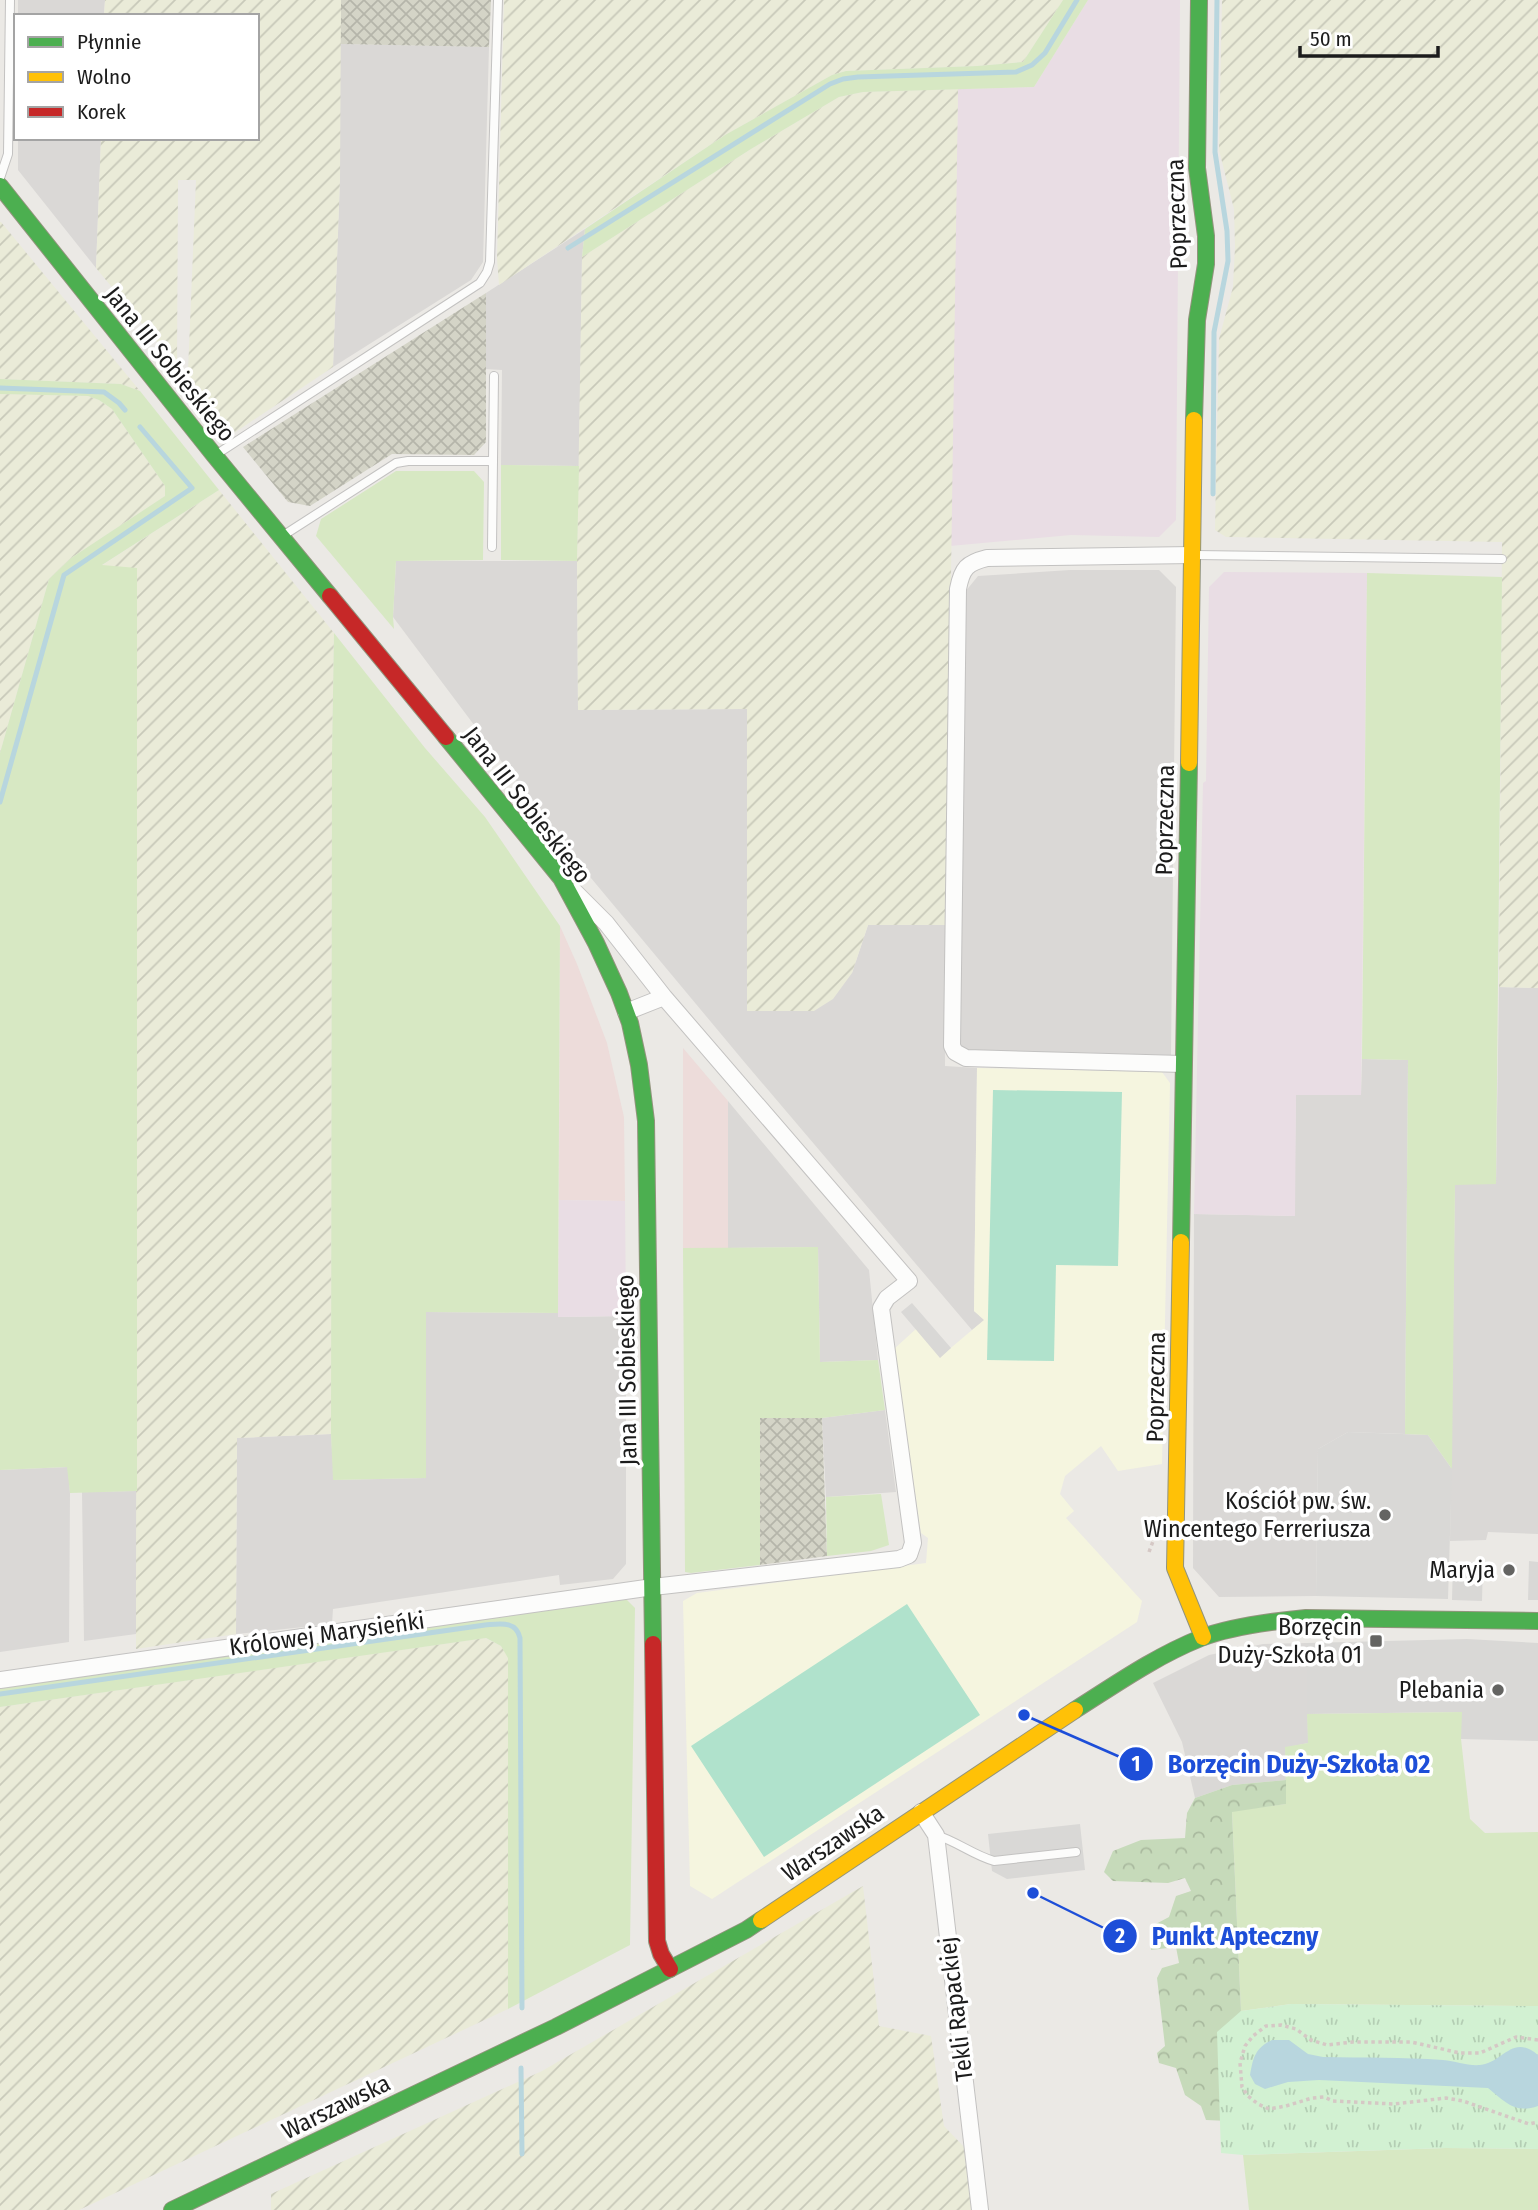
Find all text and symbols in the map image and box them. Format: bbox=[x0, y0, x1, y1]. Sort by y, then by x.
legend bbox=[14, 14, 259, 140]
scale bar bbox=[1300, 14, 1438, 58]
text: 50 m bbox=[1310, 26, 1352, 52]
text: Płynnie bbox=[77, 29, 141, 55]
text: Wolno bbox=[77, 64, 131, 90]
text: Korek bbox=[77, 99, 126, 125]
street label: Poprzeczna bbox=[1161, 158, 1193, 270]
street label: Jana III Sobieskiego bbox=[99, 281, 241, 447]
street label: Jana III Sobieskiego bbox=[457, 721, 597, 889]
street label: Poprzeczna bbox=[1150, 764, 1180, 876]
street label: Jana III Sobieskiego bbox=[611, 1274, 643, 1466]
street label: Poprzeczna bbox=[1141, 1331, 1171, 1443]
place label: Kościół pw. św. Wincentego Ferreriusza bbox=[1144, 1487, 1371, 1543]
marker: Kościół pw. św. Wincentego Ferreriusza bbox=[1377, 1507, 1393, 1523]
place label: Maryja bbox=[1429, 1556, 1495, 1584]
marker: Maryja bbox=[1501, 1562, 1517, 1578]
street label: Królowej Marysieńki bbox=[228, 1606, 426, 1662]
place label: Borzęcin Duży-Szkoła 01 bbox=[1218, 1613, 1362, 1669]
marker: Borzęcin Duży-Szkoła 01 bbox=[1368, 1633, 1384, 1649]
place label: Plebania bbox=[1399, 1676, 1484, 1704]
marker: Plebania bbox=[1490, 1682, 1506, 1698]
callout: Borzęcin Duży-Szkoła 02 bbox=[1119, 1741, 1445, 1788]
text: Borzęcin Duży-Szkoła 02 bbox=[1168, 1749, 1430, 1780]
text: 1 bbox=[1132, 1751, 1140, 1777]
street label: Warszawska bbox=[777, 1799, 889, 1887]
callout: Punkt Apteczny bbox=[1102, 1912, 1332, 1959]
text: Punkt Apteczny bbox=[1152, 1921, 1319, 1952]
text: 2 bbox=[1114, 1923, 1125, 1949]
street label: Tekli Rapackiej bbox=[933, 1935, 979, 2083]
street label: Warszawska bbox=[277, 2069, 395, 2145]

